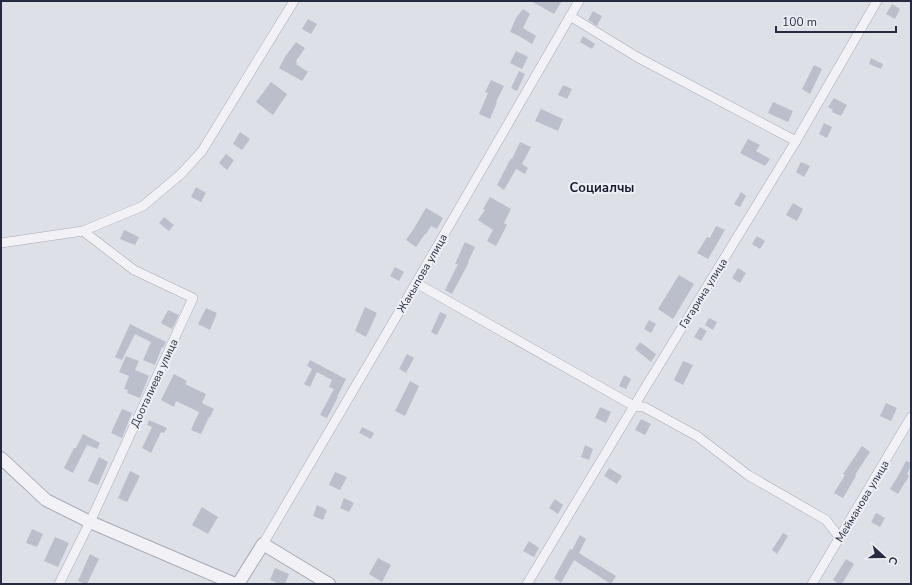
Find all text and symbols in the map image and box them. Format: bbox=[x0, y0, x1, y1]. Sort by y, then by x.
scale bar bbox=[776, 8, 896, 34]
text: 100 m bbox=[782, 14, 817, 30]
district label: Социалчы bbox=[570, 179, 634, 197]
street label: Жакыпова улица bbox=[394, 231, 451, 315]
street label: Гагарина улица bbox=[676, 255, 731, 331]
street label: Дооталиева улица bbox=[127, 336, 182, 430]
street label: Мейманова улица bbox=[832, 457, 893, 545]
north arrow bbox=[864, 537, 904, 577]
text: С bbox=[884, 554, 901, 567]

